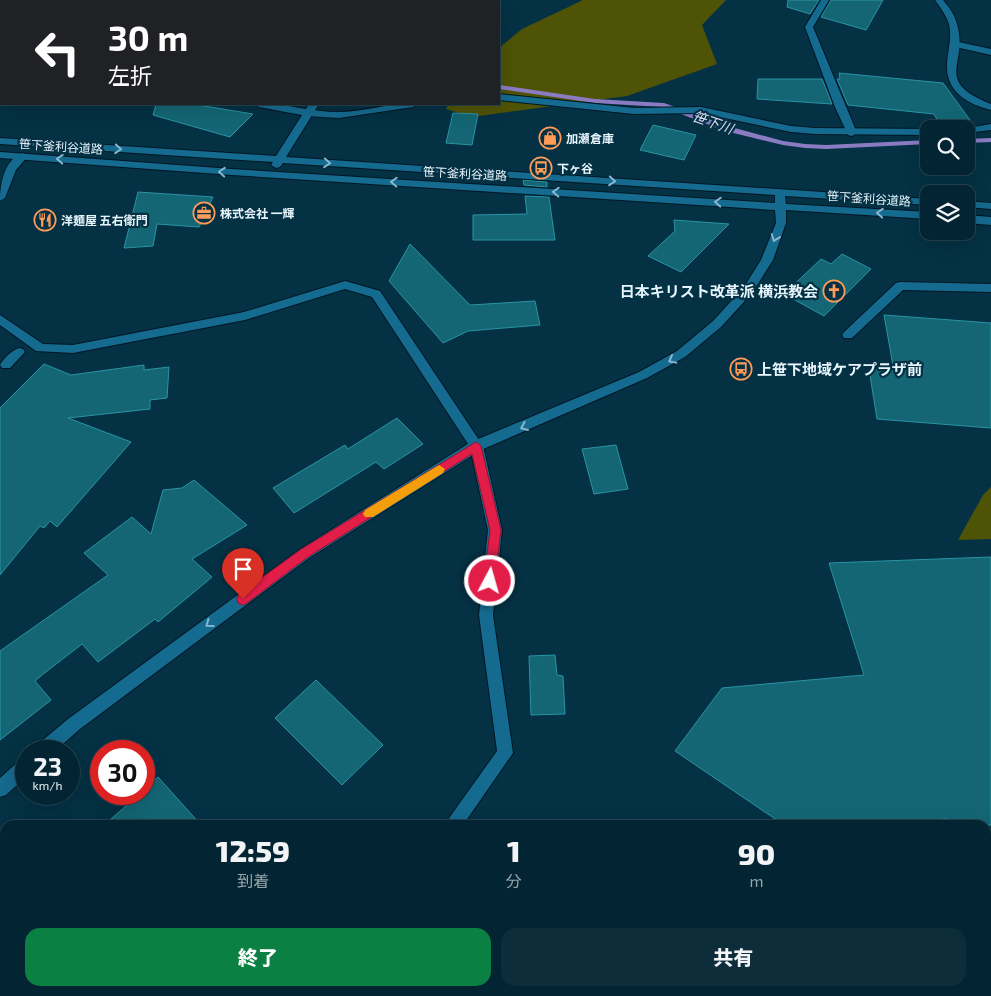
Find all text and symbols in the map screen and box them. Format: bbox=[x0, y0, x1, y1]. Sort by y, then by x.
text: 30 m bbox=[108, 16, 188, 58]
icon: left bbox=[25, 20, 90, 85]
text: 左折 bbox=[108, 62, 152, 88]
water label: 笹下川 bbox=[690, 107, 738, 138]
map controls bbox=[920, 120, 975, 240]
button: search bbox=[920, 120, 975, 175]
shop icon: 加瀬倉庫 bbox=[538, 126, 562, 150]
place label: 加瀬倉庫 bbox=[566, 131, 614, 145]
street label: 笹下釜利谷道路 bbox=[19, 136, 103, 156]
one-way arrow bbox=[115, 143, 123, 154]
one-way arrow bbox=[55, 154, 63, 165]
bus stop icon: 下ヶ谷 bbox=[529, 156, 553, 180]
one-way arrow bbox=[324, 157, 332, 168]
place label: 下ヶ谷 bbox=[557, 161, 593, 175]
street label: 笹下釜利谷道路 bbox=[423, 164, 507, 182]
one-way arrow bbox=[217, 166, 225, 177]
one-way arrow bbox=[608, 175, 616, 186]
one-way arrow bbox=[389, 177, 397, 188]
button: layers bbox=[920, 185, 975, 240]
one-way arrow bbox=[552, 186, 560, 197]
street label: 笹下釜利谷道路 bbox=[827, 188, 911, 208]
one-way arrow bbox=[714, 196, 722, 207]
office icon: 株式会社 一輝 bbox=[192, 201, 216, 225]
place label: 株式会社 一輝 bbox=[220, 206, 295, 220]
restaurant icon: 洋麺屋 五右衛門 bbox=[33, 208, 57, 232]
one-way arrow bbox=[876, 208, 884, 219]
place label: 洋麺屋 五右衛門 bbox=[61, 213, 148, 227]
one-way arrow bbox=[771, 234, 781, 242]
church icon: 日本キリスト改革派 横浜教会 bbox=[822, 279, 846, 303]
place label: 日本キリスト改革派 横浜教会 bbox=[620, 282, 818, 300]
one-way arrow bbox=[668, 353, 677, 363]
bus stop icon: 上笹下地域ケアプラザ前 bbox=[729, 357, 753, 381]
place label: 上笹下地域ケアプラザ前 bbox=[757, 360, 922, 378]
one-way arrow bbox=[520, 420, 529, 431]
pin bbox=[222, 548, 264, 599]
position arrow bbox=[463, 554, 515, 606]
icon: arrive bbox=[229, 555, 257, 583]
one-way arrow bbox=[205, 618, 215, 627]
speed limit sign: 30 bbox=[90, 740, 155, 805]
text: 23 bbox=[33, 751, 62, 781]
text: km/h bbox=[33, 778, 62, 792]
text: 12:59 bbox=[216, 832, 290, 868]
text: 1 bbox=[507, 832, 521, 868]
text: 90 bbox=[738, 835, 775, 871]
text: 到着 bbox=[237, 871, 269, 890]
text: 分 bbox=[506, 871, 522, 890]
text: m bbox=[749, 871, 763, 890]
button: 終了 bbox=[25, 928, 491, 986]
button: 共有 bbox=[501, 928, 966, 986]

